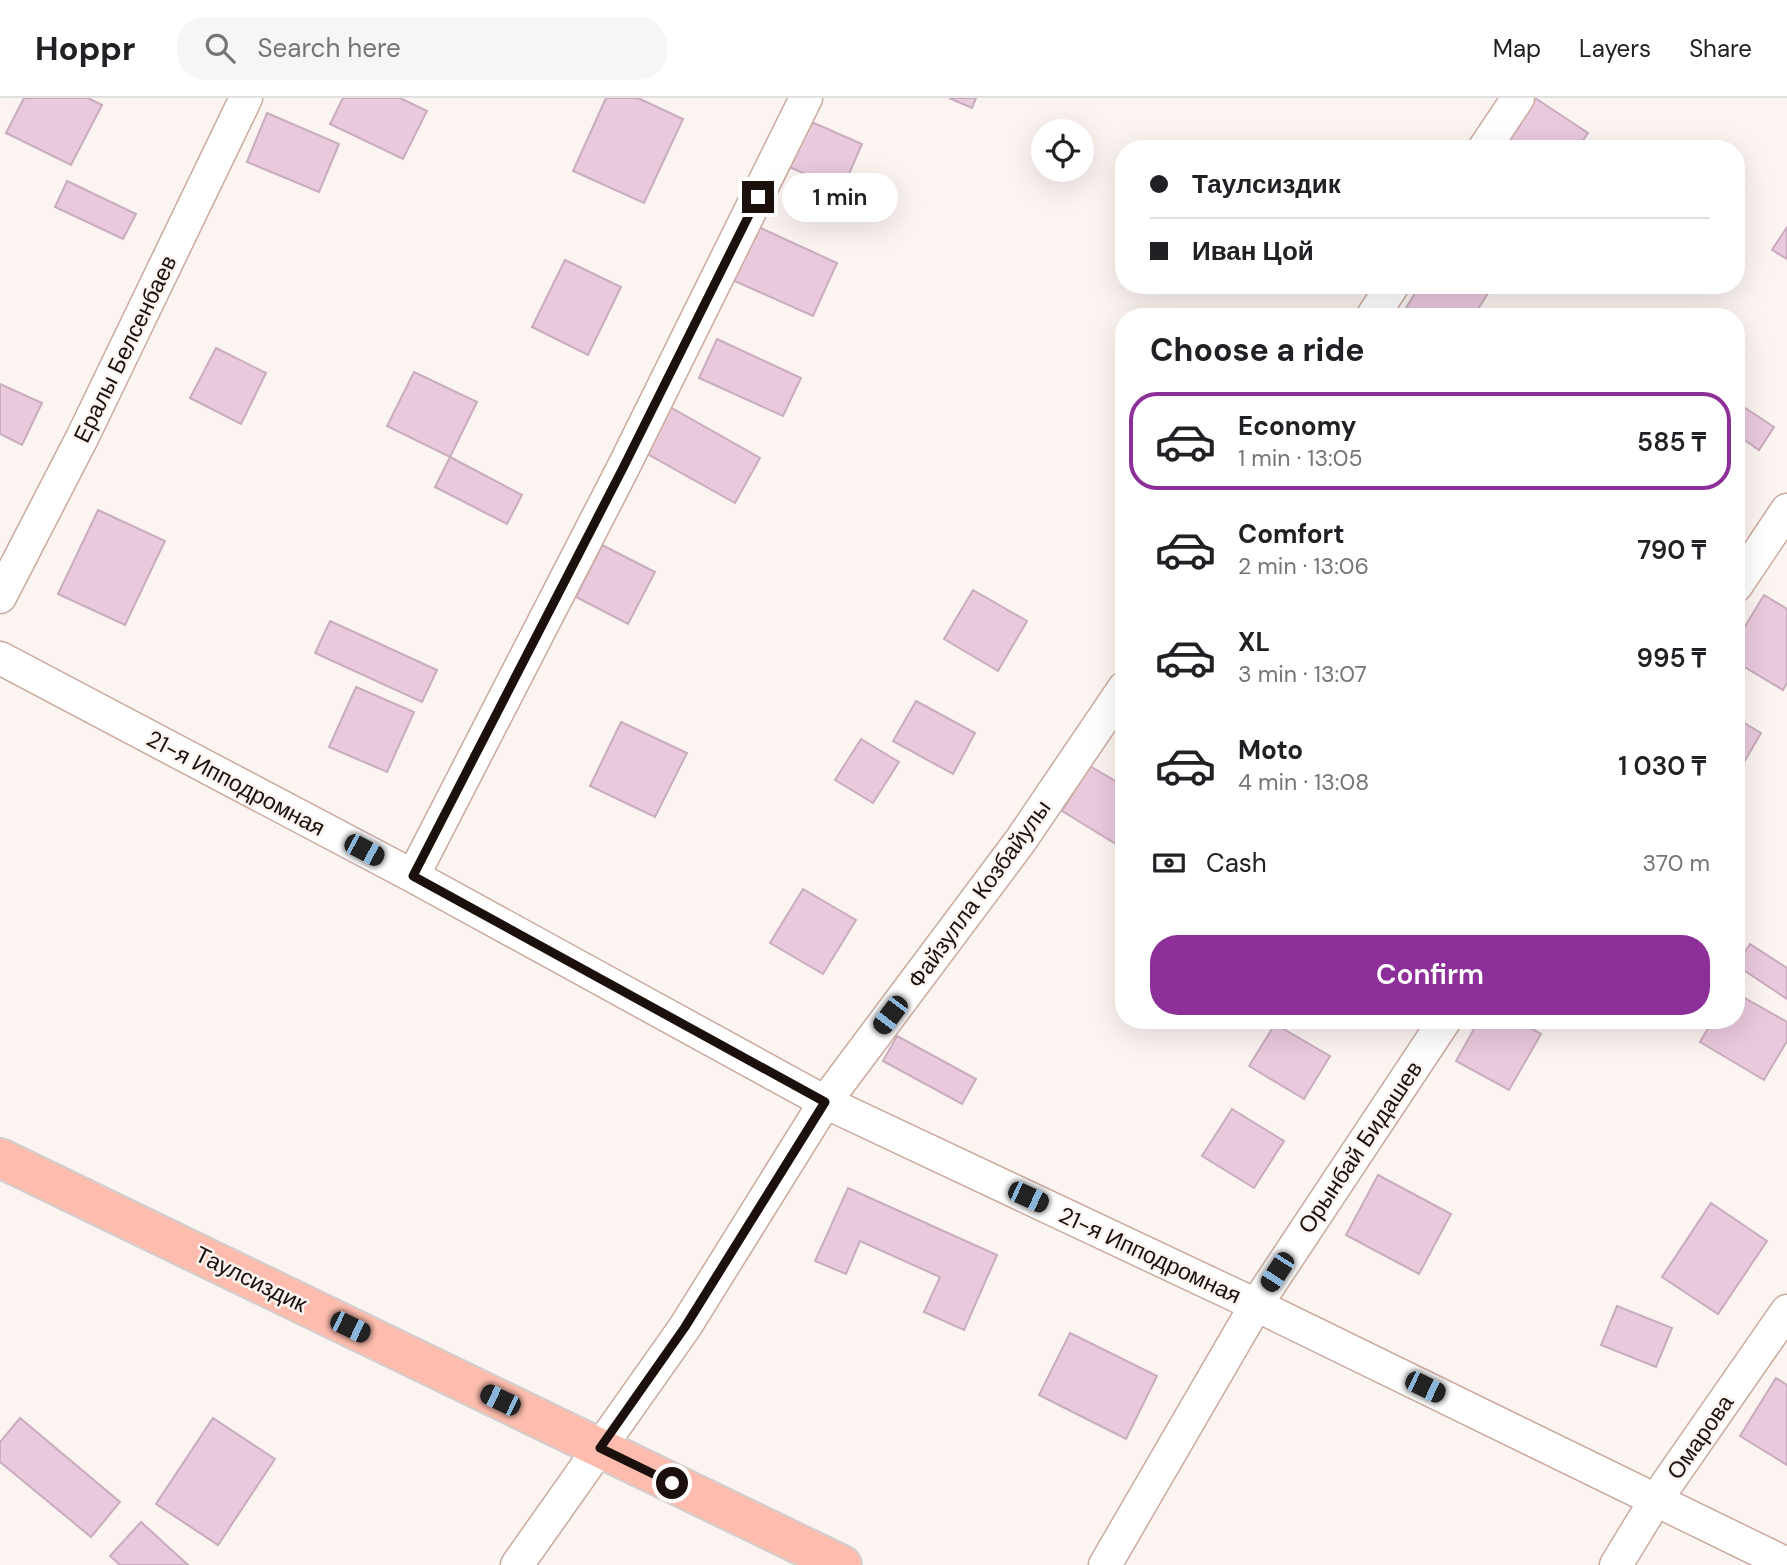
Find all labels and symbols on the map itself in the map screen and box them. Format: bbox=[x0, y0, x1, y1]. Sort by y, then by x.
callout: 1 min bbox=[782, 172, 898, 222]
route end bbox=[742, 181, 774, 213]
street label: Ералы Белсенбаев bbox=[67, 250, 183, 448]
street label: 21-я Ипподромная bbox=[142, 723, 330, 843]
street label: Файзулла Козбайулы bbox=[901, 794, 1057, 994]
car bbox=[341, 831, 388, 869]
car bbox=[869, 992, 912, 1038]
street label: Орынбай Бидашев bbox=[1291, 1055, 1429, 1239]
car bbox=[1005, 1179, 1052, 1215]
street label: 21-я Ипподромная bbox=[1054, 1200, 1246, 1310]
street label: Таулсиздик bbox=[190, 1239, 313, 1319]
car bbox=[1257, 1249, 1298, 1295]
car bbox=[327, 1308, 374, 1346]
car bbox=[1402, 1368, 1449, 1406]
car bbox=[477, 1381, 524, 1419]
street label: Омарова bbox=[1660, 1389, 1740, 1485]
route start bbox=[656, 1467, 688, 1499]

